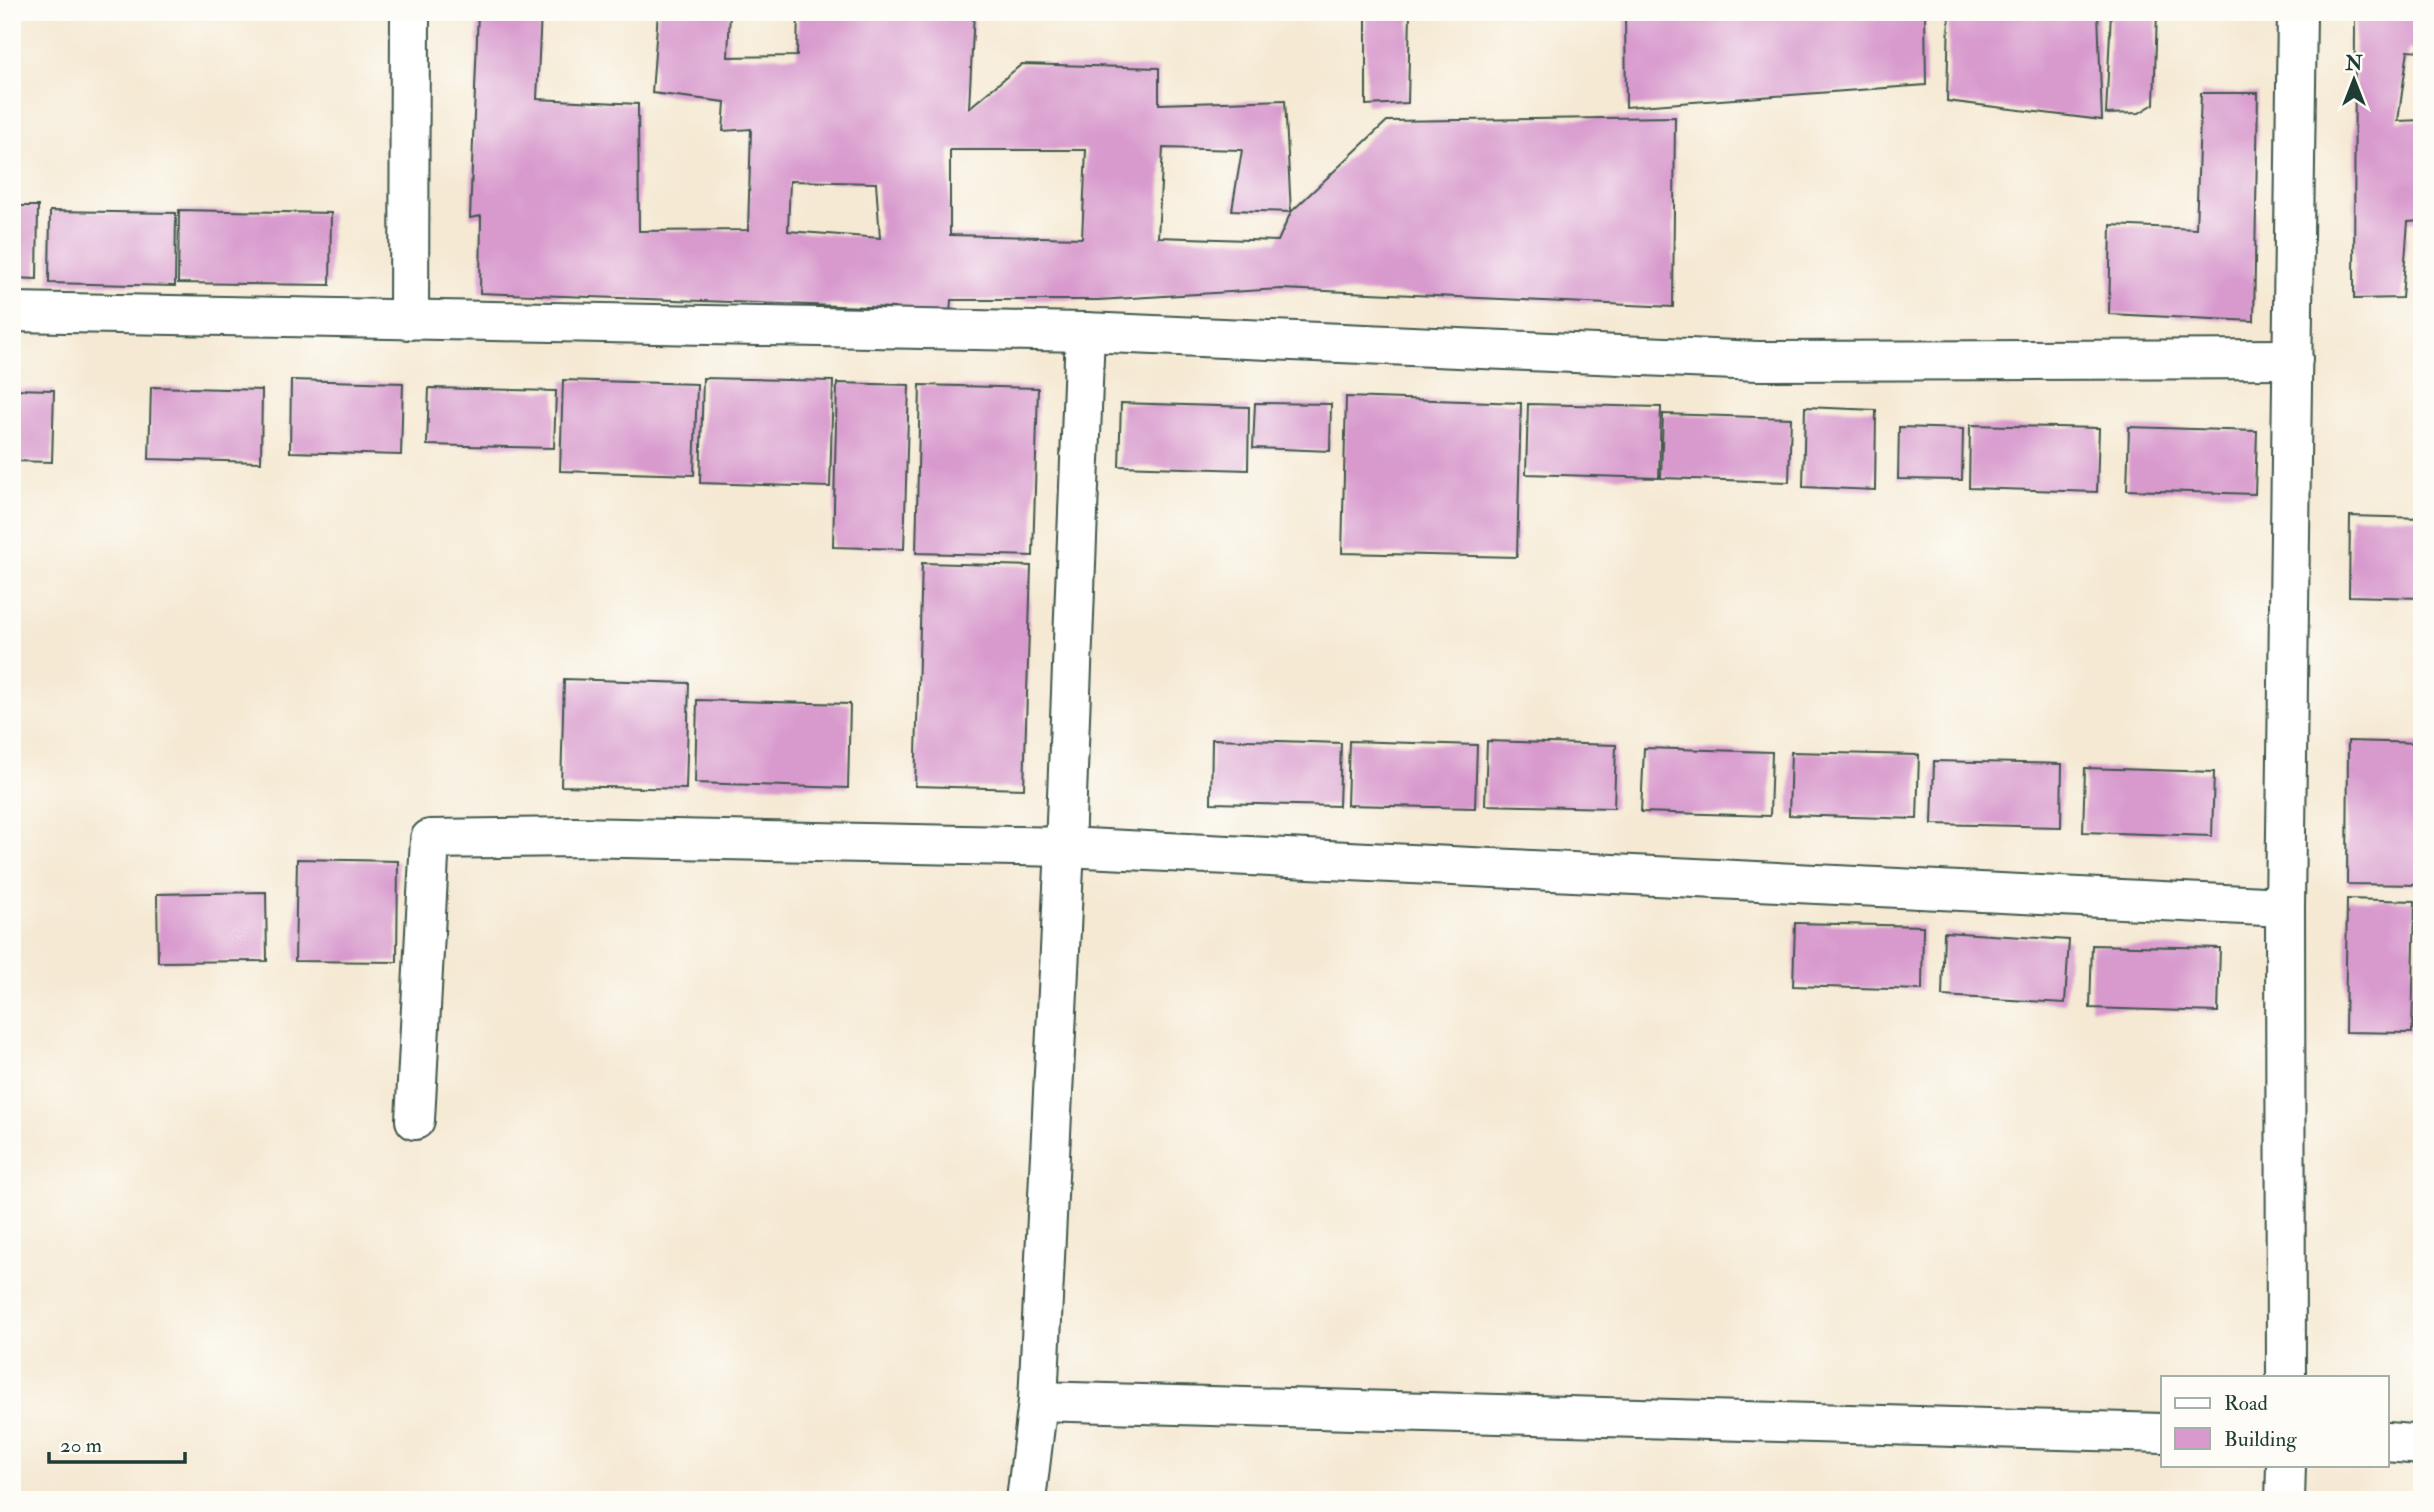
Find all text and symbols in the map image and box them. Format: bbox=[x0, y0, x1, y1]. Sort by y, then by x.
north arrow bbox=[2318, 46, 2388, 116]
text: N bbox=[2344, 52, 2363, 76]
legend bbox=[2161, 1376, 2388, 1466]
text: Road bbox=[2224, 1390, 2269, 1417]
scale bar bbox=[49, 1421, 186, 1465]
text: Building bbox=[2224, 1426, 2297, 1453]
text: 20 m bbox=[60, 1432, 102, 1459]

